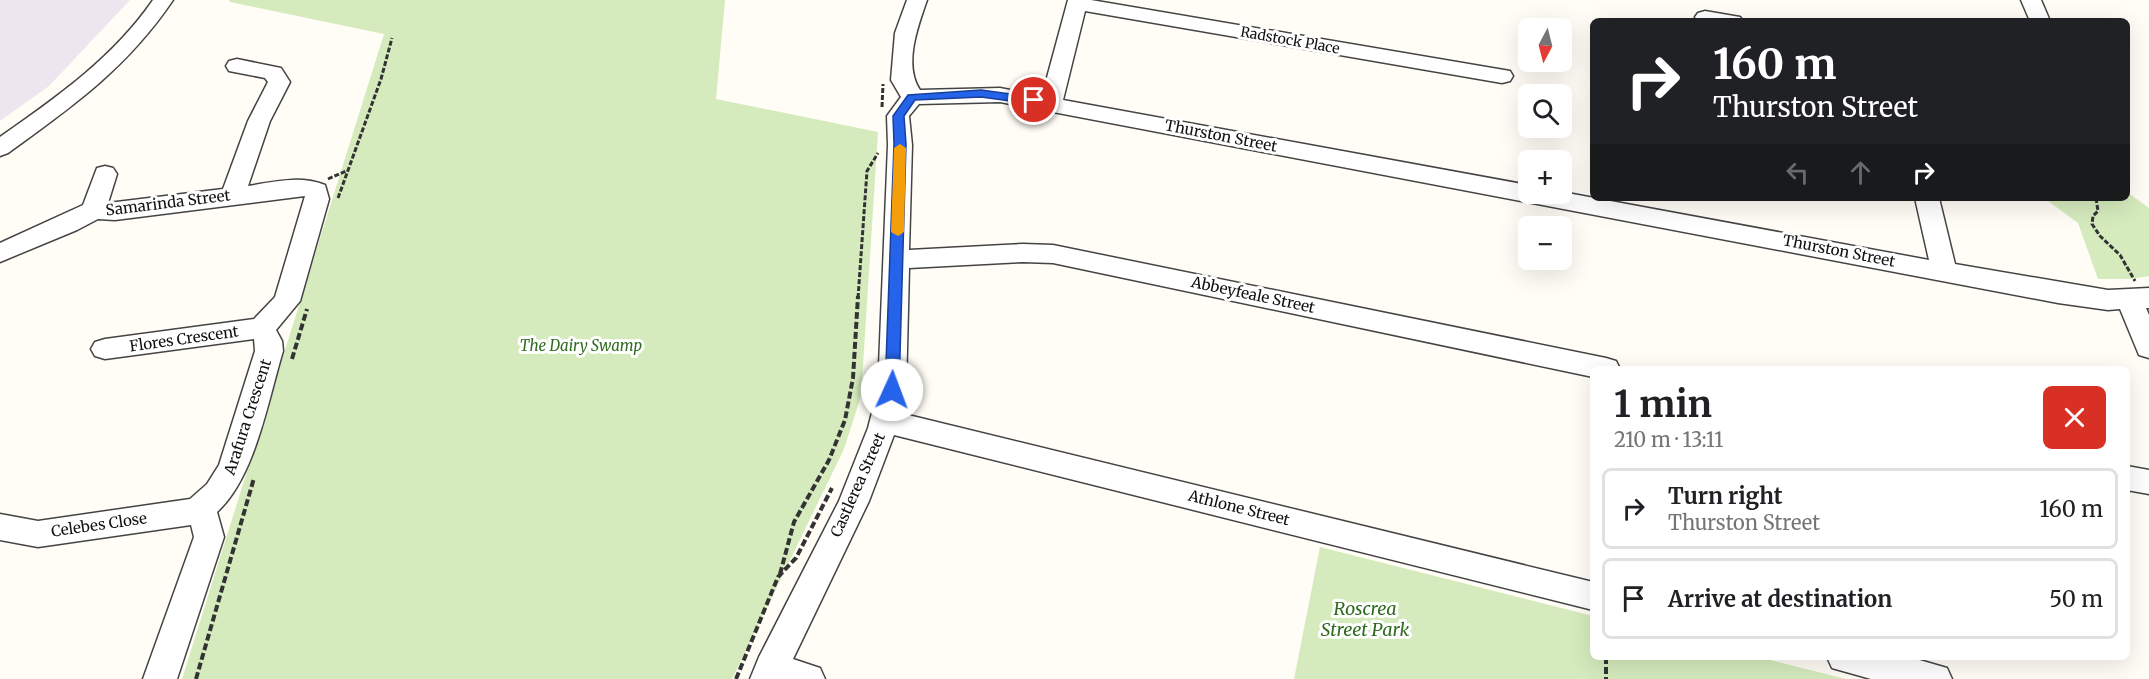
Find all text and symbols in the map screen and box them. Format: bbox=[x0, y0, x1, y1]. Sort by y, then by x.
north arrow bbox=[1518, 18, 1572, 72]
map controls bbox=[1518, 18, 1572, 270]
street label: Radstock Place bbox=[1239, 22, 1341, 58]
text: 160 m bbox=[1713, 38, 1837, 90]
icon: right bbox=[1614, 42, 1692, 120]
pin bbox=[1008, 74, 1059, 125]
icon: arrive bbox=[1017, 83, 1050, 116]
button: search bbox=[1518, 84, 1572, 138]
text: Thurston Street bbox=[1713, 90, 1918, 124]
street label: Thurston Street bbox=[1163, 115, 1279, 156]
button: + bbox=[1518, 150, 1572, 204]
icon: left bbox=[1781, 156, 1814, 189]
icon: ahead bbox=[1844, 156, 1877, 189]
icon: right bbox=[1907, 156, 1940, 189]
street label: Samarinda Street bbox=[105, 185, 231, 220]
button: − bbox=[1518, 216, 1572, 270]
street label: Thurston Street bbox=[1781, 230, 1897, 271]
street label: Abbeyfeale Street bbox=[1189, 272, 1317, 317]
street label: Flores Crescent bbox=[128, 321, 240, 356]
park label: The Dairy Swamp bbox=[520, 336, 642, 355]
street label: Arafura Crescent bbox=[220, 356, 275, 478]
position arrow bbox=[860, 358, 924, 422]
text: 1 min bbox=[1614, 382, 1712, 427]
button: close bbox=[2043, 386, 2106, 449]
text: 210 m · 13:11 bbox=[1614, 427, 1723, 452]
street label: Castlerea Street bbox=[826, 429, 889, 540]
text: Turn right bbox=[1668, 482, 1782, 510]
street label: Athlone Street bbox=[1186, 486, 1292, 529]
icon: right bbox=[1617, 492, 1650, 525]
text: 160 m bbox=[2039, 495, 2103, 523]
street label: Celebes Close bbox=[50, 508, 148, 541]
text: Thurston Street bbox=[1668, 510, 1820, 535]
icon: arrive bbox=[1617, 582, 1650, 615]
text: Arrive at destination bbox=[1668, 585, 1892, 613]
text: 50 m bbox=[2049, 585, 2103, 613]
park label: Roscrea Street Park bbox=[1321, 597, 1409, 641]

